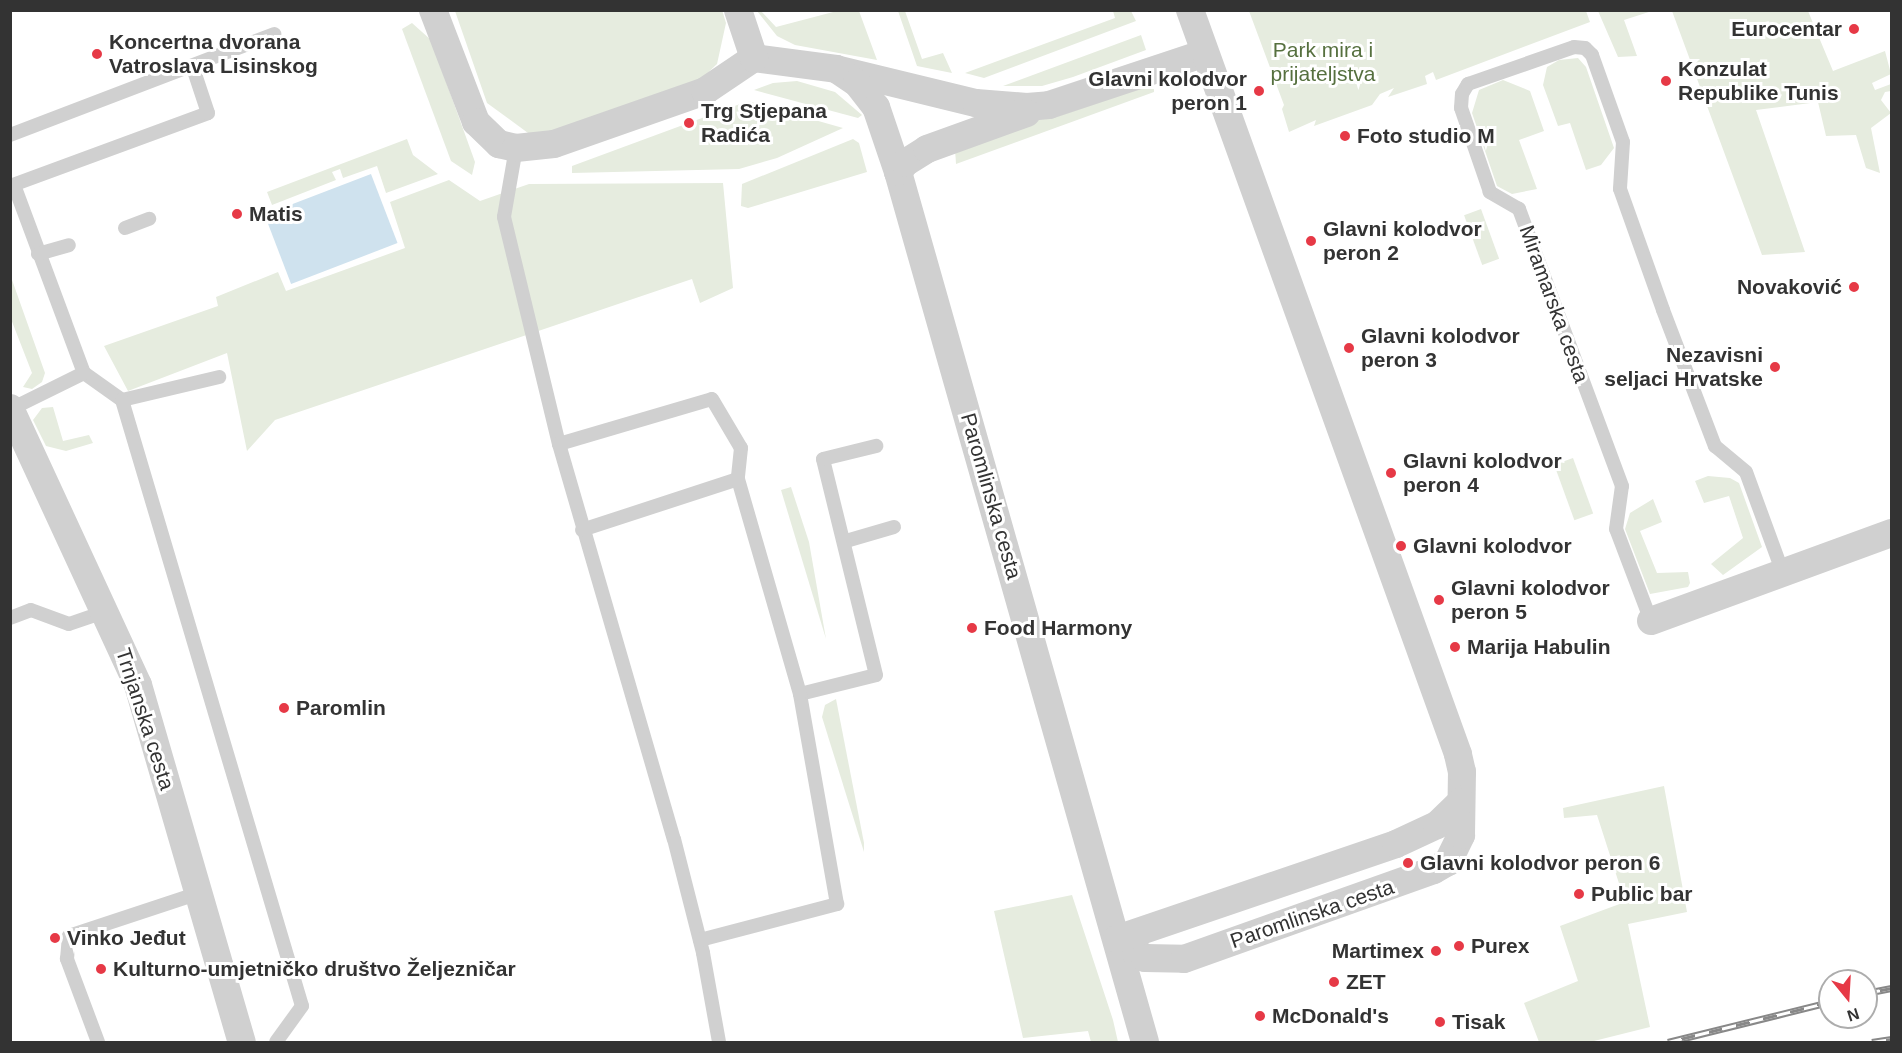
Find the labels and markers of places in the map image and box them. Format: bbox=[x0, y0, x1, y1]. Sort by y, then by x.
place label: Eurocentar bbox=[1731, 16, 1842, 42]
marker: Eurocentar bbox=[1847, 22, 1861, 36]
place label: Koncertna dvorana Vatroslava Lisinskog bbox=[109, 29, 318, 79]
marker: Koncertna dvorana Vatroslava Lisinskog bbox=[90, 47, 104, 61]
place label: Konzulat Republike Tunis bbox=[1678, 56, 1839, 106]
place label: Glavni kolodvor peron 1 bbox=[1088, 66, 1247, 116]
marker: Konzulat Republike Tunis bbox=[1659, 74, 1673, 88]
marker: Glavni kolodvor peron 1 bbox=[1252, 84, 1266, 98]
place label: Trg Stjepana Radića bbox=[701, 98, 827, 148]
marker: Trg Stjepana Radića bbox=[682, 116, 696, 130]
place label: Foto studio M bbox=[1357, 123, 1495, 149]
marker: Foto studio M bbox=[1338, 129, 1352, 143]
place label: Matis bbox=[249, 201, 303, 227]
marker: Matis bbox=[230, 207, 244, 221]
place label: Glavni kolodvor peron 2 bbox=[1323, 216, 1482, 266]
marker: Glavni kolodvor peron 2 bbox=[1304, 234, 1318, 248]
place label: Novaković bbox=[1737, 274, 1842, 300]
marker: Novaković bbox=[1847, 280, 1861, 294]
place label: Glavni kolodvor peron 3 bbox=[1361, 323, 1520, 373]
marker: Glavni kolodvor peron 3 bbox=[1342, 341, 1356, 355]
place label: Nezavisni seljaci Hrvatske bbox=[1604, 342, 1763, 392]
marker: Nezavisni seljaci Hrvatske bbox=[1768, 360, 1782, 374]
place label: Glavni kolodvor peron 4 bbox=[1403, 448, 1562, 498]
marker: Glavni kolodvor peron 4 bbox=[1384, 466, 1398, 480]
place label: Glavni kolodvor bbox=[1413, 533, 1572, 559]
marker: Glavni kolodvor bbox=[1394, 539, 1408, 553]
place label: Glavni kolodvor peron 5 bbox=[1451, 575, 1610, 625]
marker: Glavni kolodvor peron 5 bbox=[1432, 593, 1446, 607]
place label: Food Harmony bbox=[984, 615, 1132, 641]
marker: Food Harmony bbox=[965, 621, 979, 635]
place label: Marija Habulin bbox=[1467, 634, 1611, 660]
marker: Marija Habulin bbox=[1448, 640, 1462, 654]
place label: Paromlin bbox=[296, 695, 386, 721]
marker: Paromlin bbox=[277, 701, 291, 715]
place label: Glavni kolodvor peron 6 bbox=[1420, 850, 1660, 876]
marker: Glavni kolodvor peron 6 bbox=[1401, 856, 1415, 870]
place label: Public bar bbox=[1591, 881, 1693, 907]
marker: Public bar bbox=[1572, 887, 1586, 901]
place label: Vinko Jeđut bbox=[67, 925, 186, 951]
marker: Vinko Jeđut bbox=[48, 931, 62, 945]
place label: Purex bbox=[1471, 933, 1529, 959]
place label: Martimex bbox=[1332, 938, 1424, 964]
marker: Purex bbox=[1452, 939, 1466, 953]
marker: Martimex bbox=[1429, 944, 1443, 958]
place label: Kulturno-umjetničko društvo Željezničar bbox=[113, 956, 516, 982]
marker: Kulturno-umjetničko društvo Željezničar bbox=[94, 962, 108, 976]
place label: ZET bbox=[1346, 969, 1386, 995]
marker: ZET bbox=[1327, 975, 1341, 989]
place label: McDonald's bbox=[1272, 1003, 1389, 1029]
marker: McDonald's bbox=[1253, 1009, 1267, 1023]
place label: Tisak bbox=[1452, 1009, 1505, 1035]
marker: Tisak bbox=[1433, 1015, 1447, 1029]

